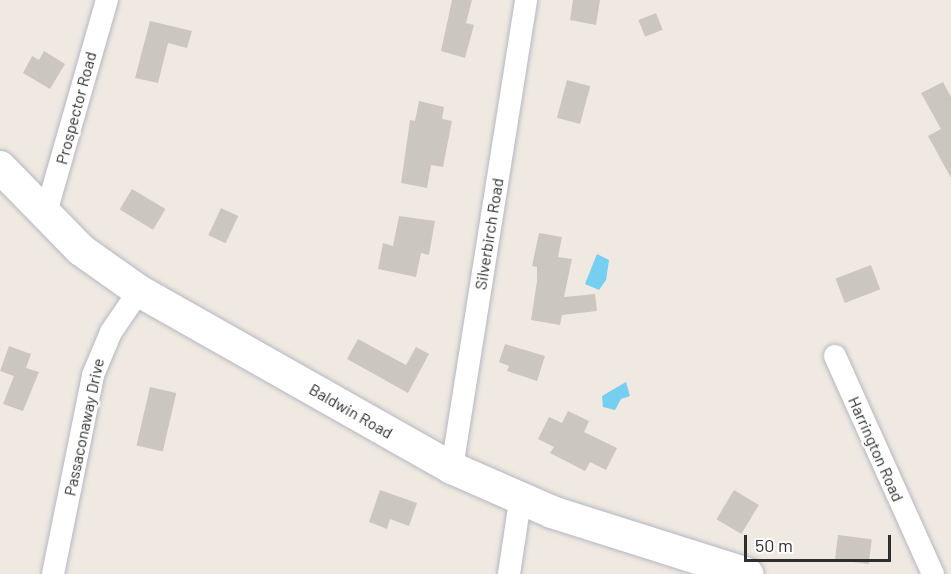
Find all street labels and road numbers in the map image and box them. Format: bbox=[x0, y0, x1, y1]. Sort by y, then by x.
street label: Prospector Road bbox=[52, 50, 100, 166]
street label: Silverbirch Road bbox=[471, 177, 507, 291]
street label: Passaconaway Drive bbox=[60, 356, 108, 498]
street label: Baldwin Road bbox=[306, 379, 396, 443]
street label: Harrington Road bbox=[844, 393, 908, 505]

